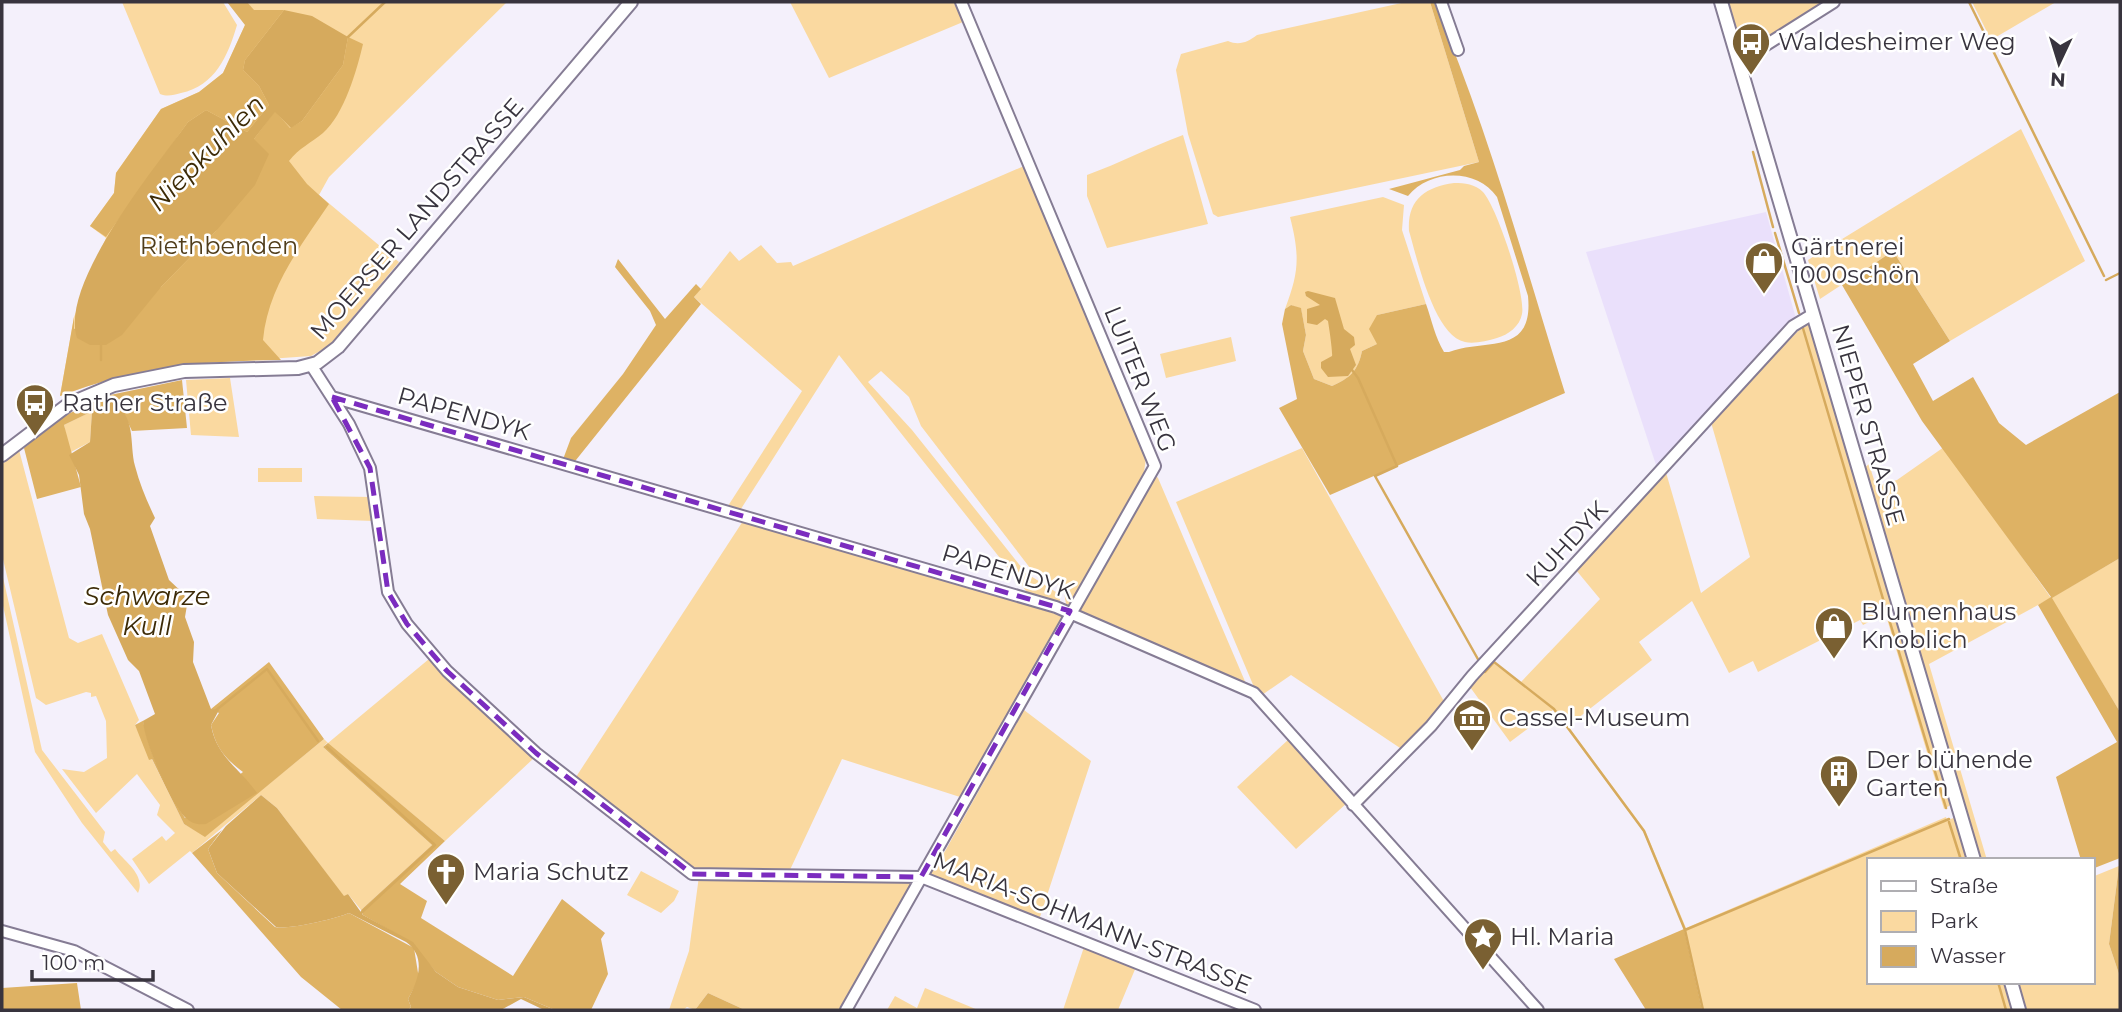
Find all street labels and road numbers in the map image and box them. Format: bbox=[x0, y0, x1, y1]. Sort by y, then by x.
street label: MOERSER LANDSTRASSE bbox=[304, 92, 529, 345]
street label: LUITER WEG bbox=[1098, 302, 1183, 456]
street label: NIEPER STRASSE bbox=[1826, 321, 1911, 529]
street label: PAPENDYK bbox=[394, 381, 534, 446]
street label: KUHDYK bbox=[1520, 495, 1614, 592]
street label: PAPENDYK bbox=[938, 538, 1078, 605]
street label: MARIA-SOHMANN-STRASSE bbox=[929, 845, 1256, 1000]

